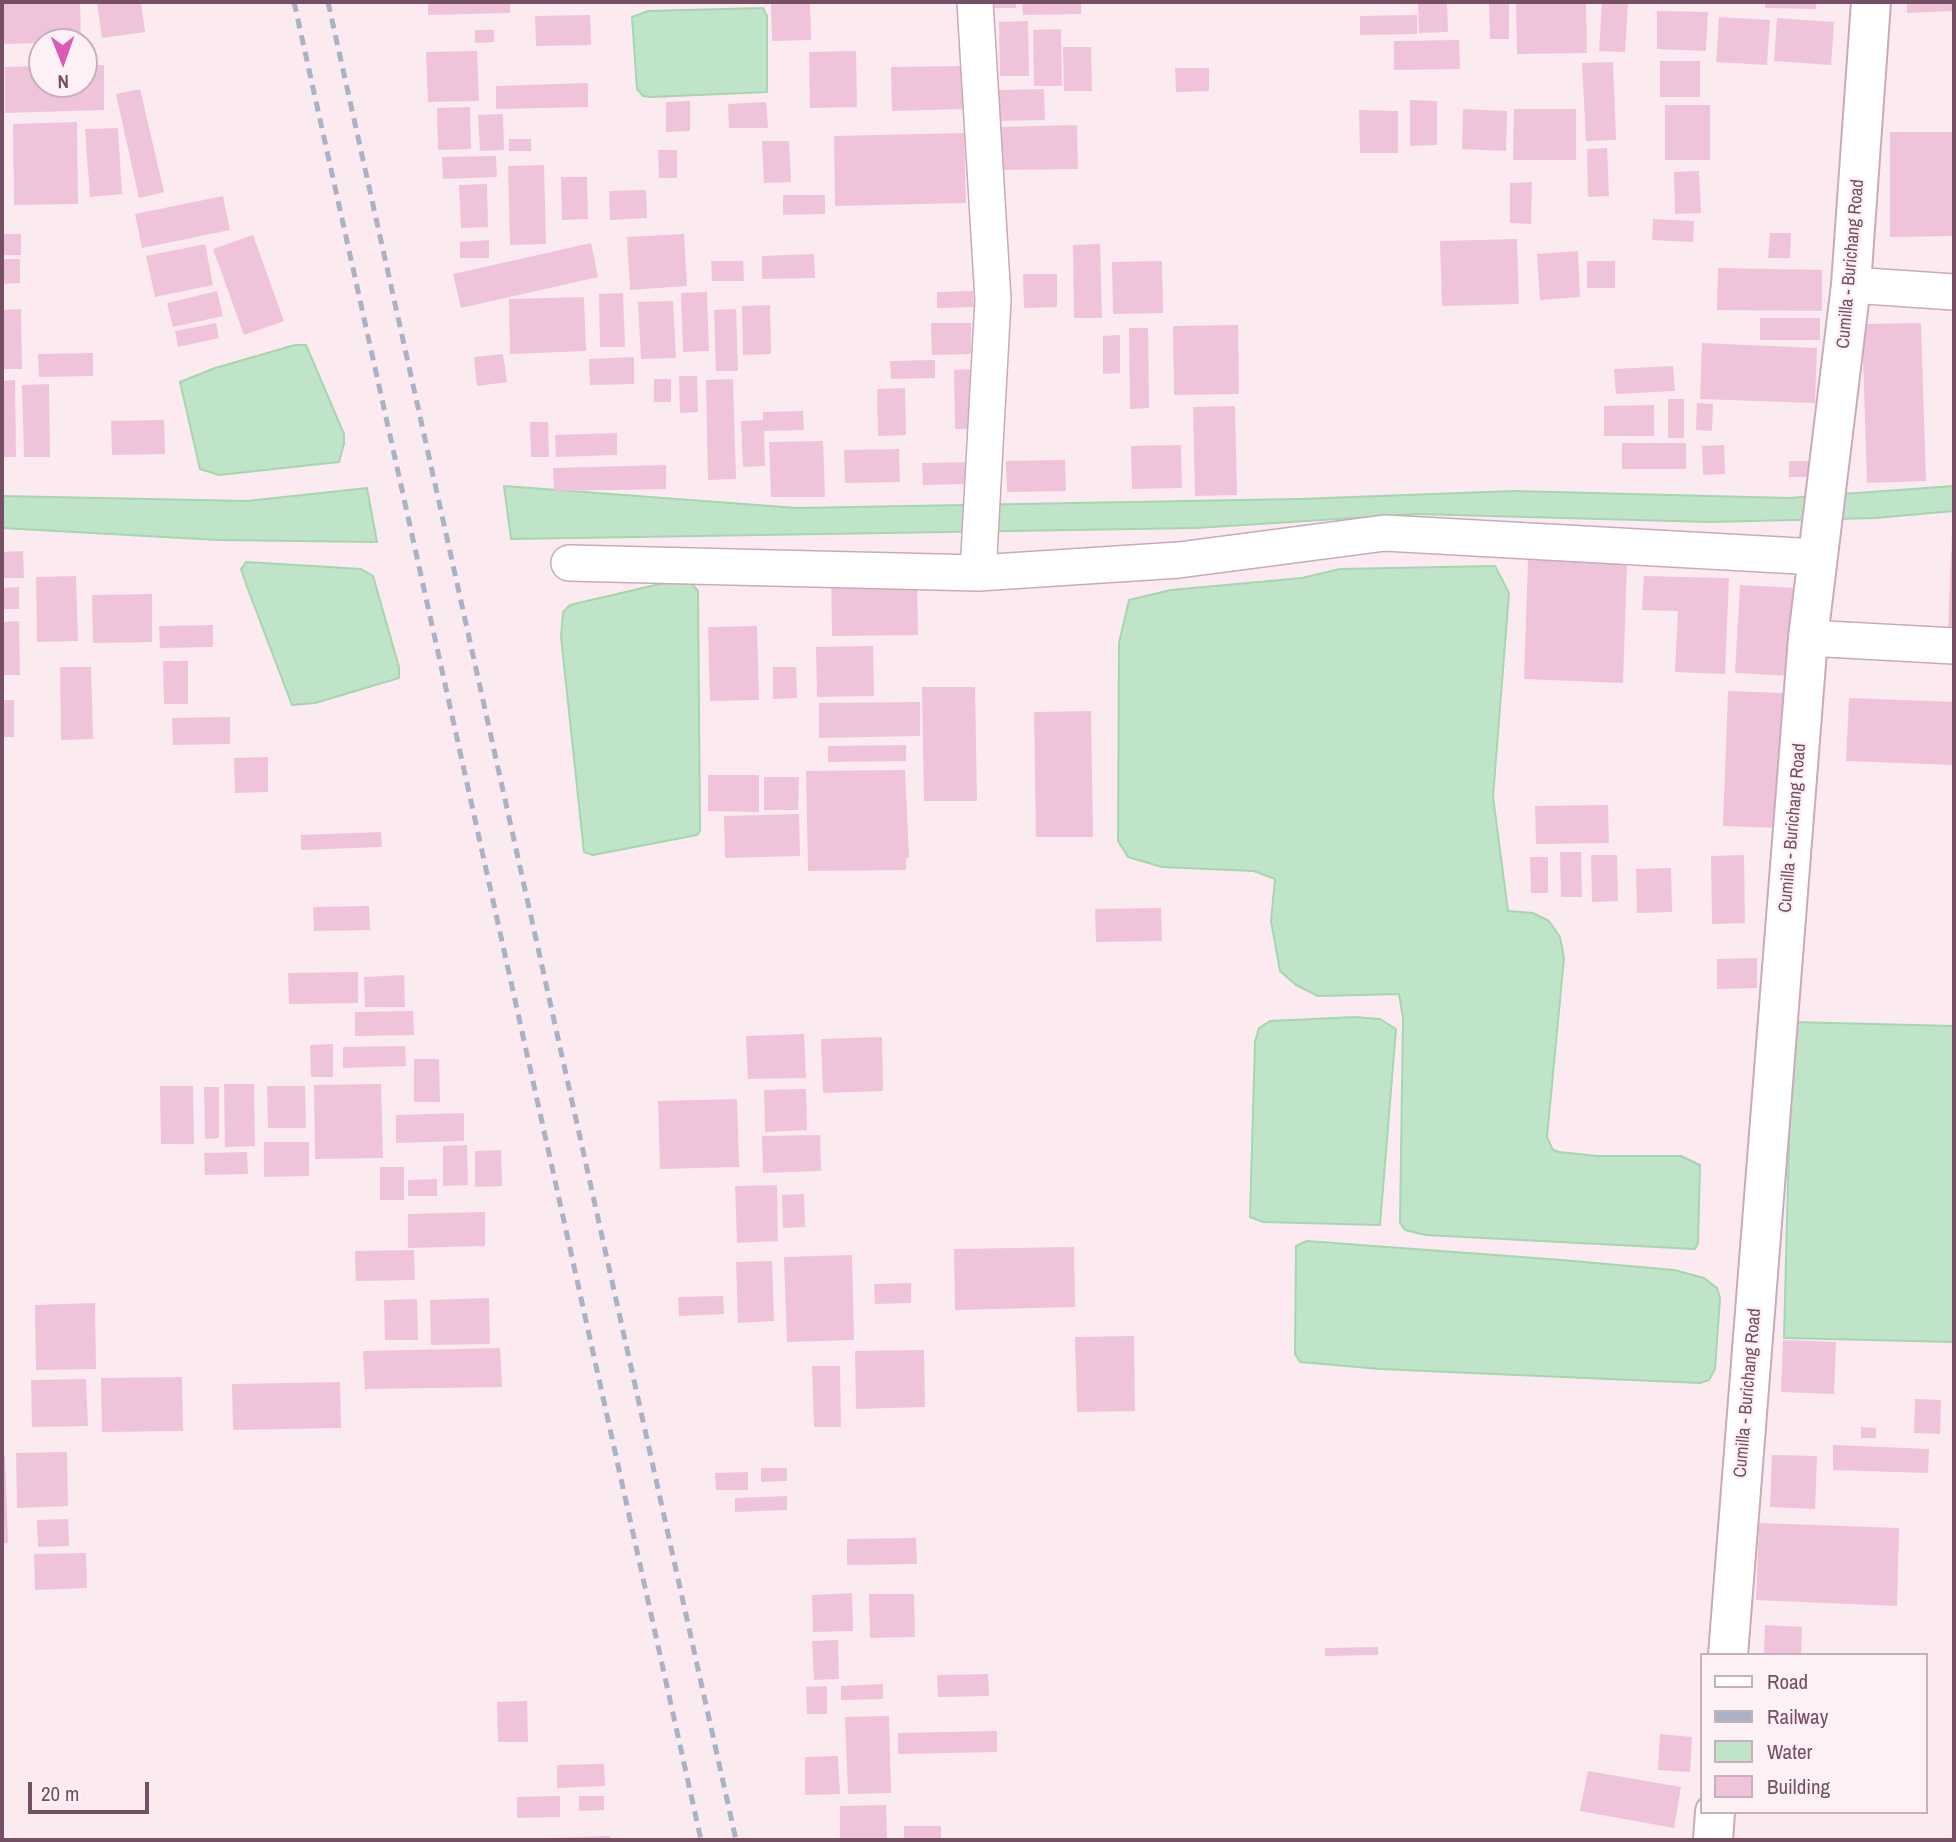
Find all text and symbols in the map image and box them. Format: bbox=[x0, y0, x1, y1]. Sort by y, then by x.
north arrow bbox=[28, 28, 98, 98]
text: N bbox=[57, 69, 69, 95]
street label: Cumilla - Burichang Road bbox=[1833, 178, 1869, 350]
street label: Cumilla - Burichang Road bbox=[1775, 742, 1811, 914]
street label: Cumilla - Burichang Road bbox=[1730, 1307, 1766, 1479]
legend bbox=[1700, 1653, 1928, 1814]
text: Road bbox=[1767, 1667, 1808, 1696]
text: Railway bbox=[1767, 1702, 1828, 1731]
text: Water bbox=[1767, 1737, 1812, 1766]
scale bar bbox=[32, 1769, 152, 1813]
text: Building bbox=[1767, 1772, 1830, 1801]
text: 20 m bbox=[41, 1779, 79, 1808]

